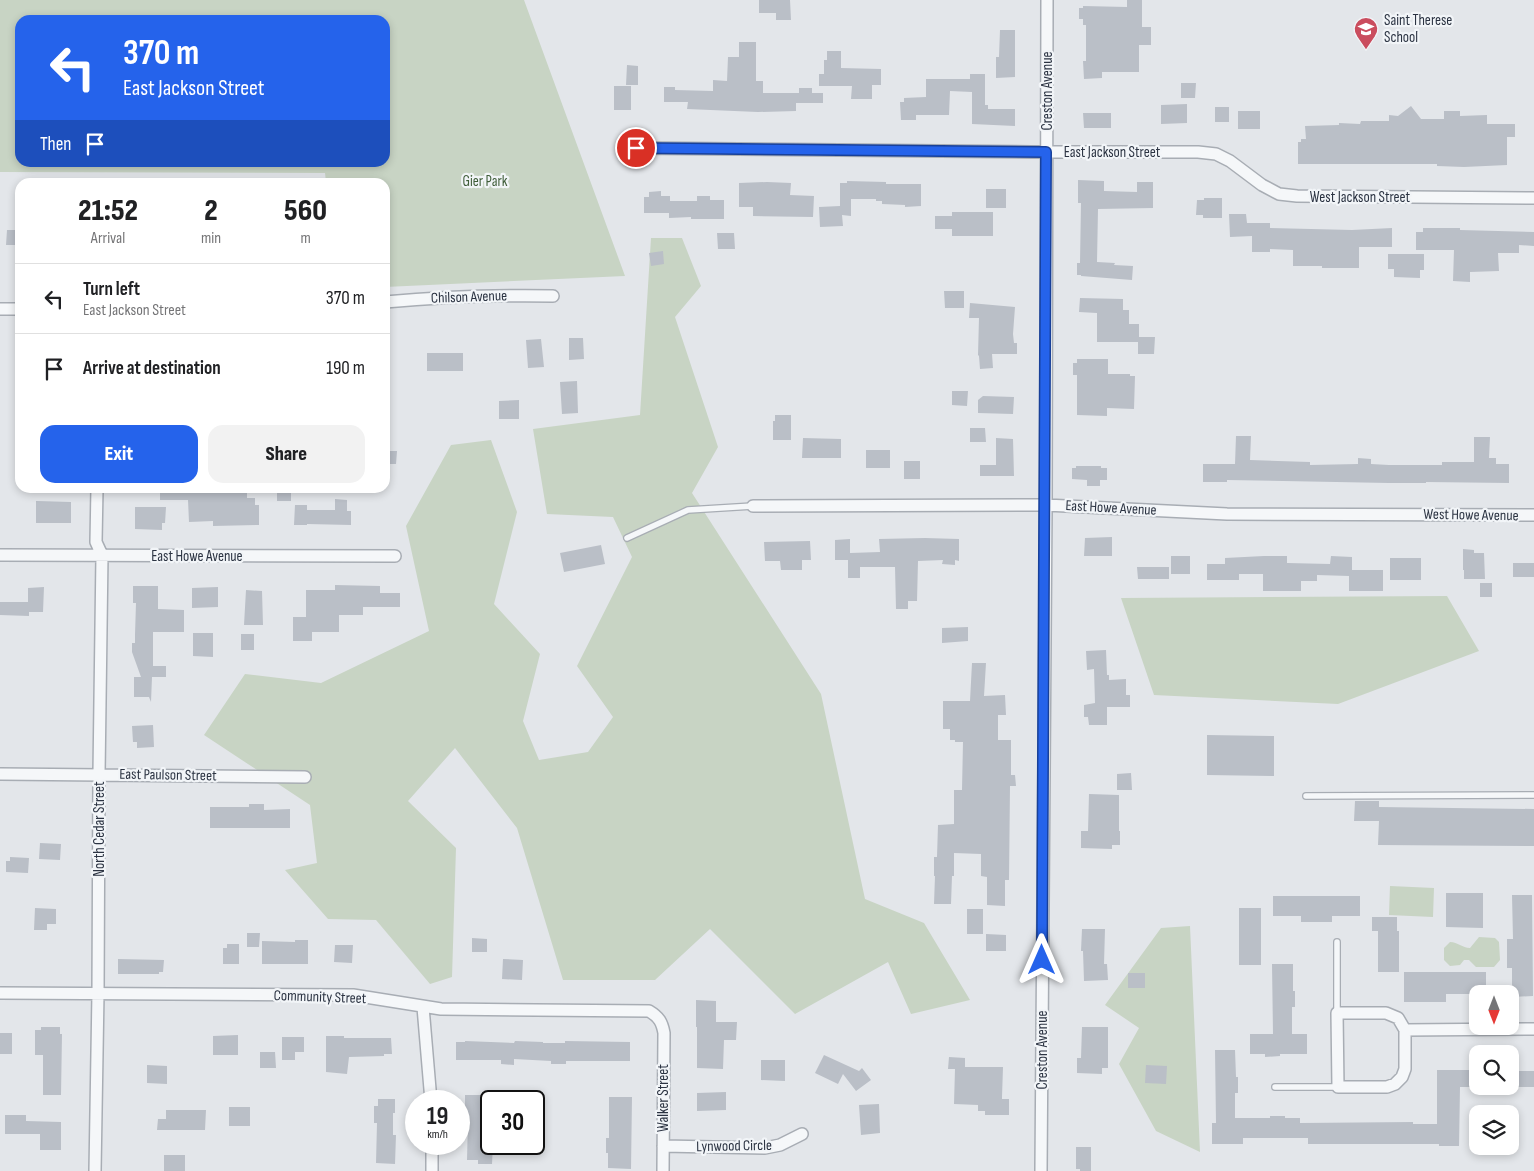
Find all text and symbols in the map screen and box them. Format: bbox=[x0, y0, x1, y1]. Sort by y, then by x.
place label: Saint Therese School bbox=[1384, 11, 1452, 47]
school or university icon: Saint Therese School bbox=[1353, 16, 1379, 50]
text: 370 m bbox=[123, 32, 199, 75]
icon: left bbox=[40, 35, 105, 100]
street label: Creston Avenue bbox=[1038, 52, 1057, 130]
text: East Jackson Street bbox=[123, 75, 265, 102]
pin bbox=[615, 127, 657, 169]
icon: arrive bbox=[81, 130, 109, 158]
text: Then bbox=[40, 133, 71, 156]
icon: arrive bbox=[622, 134, 650, 162]
street label: East Jackson Street bbox=[1064, 143, 1161, 162]
park label: Gier Park bbox=[463, 172, 508, 191]
street label: West Jackson Street bbox=[1310, 188, 1411, 207]
text: 21:52 bbox=[78, 193, 138, 229]
text: 2 bbox=[204, 193, 218, 229]
text: 560 bbox=[284, 193, 327, 229]
text: Arrival bbox=[91, 229, 125, 248]
text: min bbox=[201, 229, 221, 248]
text: m bbox=[300, 229, 311, 248]
text: Turn left bbox=[83, 278, 140, 301]
icon: left bbox=[40, 285, 68, 313]
street label: Chilson Avenue bbox=[431, 286, 507, 308]
text: 370 m bbox=[326, 287, 365, 310]
text: East Jackson Street bbox=[83, 301, 186, 320]
icon: arrive bbox=[40, 355, 68, 383]
text: Arrive at destination bbox=[83, 357, 221, 380]
text: 190 m bbox=[326, 357, 365, 380]
button: Exit bbox=[40, 425, 198, 483]
button: Share bbox=[208, 425, 365, 483]
street label: East Howe Avenue bbox=[1065, 496, 1157, 520]
street label: West Howe Avenue bbox=[1423, 505, 1519, 525]
street label: East Howe Avenue bbox=[151, 547, 243, 566]
street label: East Paulson Street bbox=[119, 765, 217, 785]
street label: North Cedar Street bbox=[90, 781, 109, 877]
position arrow bbox=[1015, 933, 1067, 985]
north arrow bbox=[1469, 985, 1519, 1035]
map controls bbox=[1469, 985, 1519, 1155]
street label: Community Street bbox=[273, 986, 367, 1008]
street label: Creston Avenue bbox=[1033, 1011, 1052, 1089]
button: search bbox=[1469, 1045, 1519, 1095]
street label: Walker Street bbox=[654, 1064, 673, 1132]
speed limit sign: 30 bbox=[480, 1090, 545, 1155]
text: 19 bbox=[427, 1101, 448, 1132]
button: layers bbox=[1469, 1105, 1519, 1155]
text: km/h bbox=[427, 1127, 448, 1142]
street label: Lynwood Circle bbox=[696, 1136, 772, 1156]

